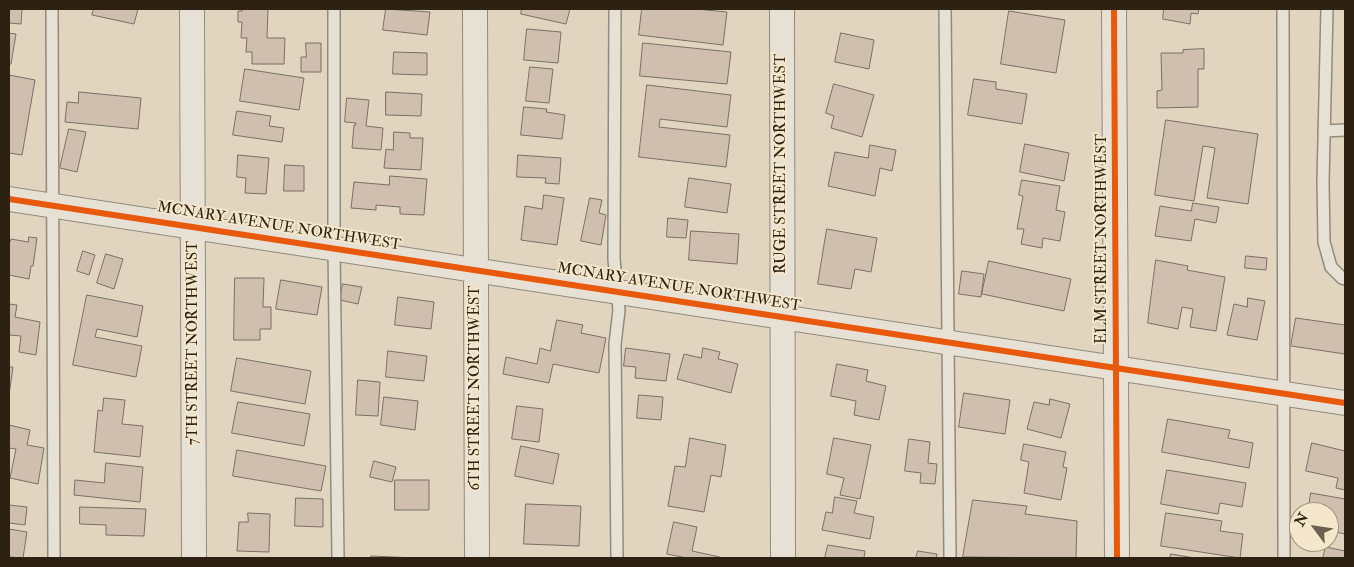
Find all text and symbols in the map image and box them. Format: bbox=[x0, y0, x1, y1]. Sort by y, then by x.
street label: RUGE STREET NORTHWEST bbox=[773, 54, 791, 274]
street label: ELM STREET NORTHWEST bbox=[1094, 134, 1112, 344]
street label: MCNARY AVENUE NORTHWEST bbox=[156, 199, 402, 255]
street label: 7TH STREET NORTHWEST bbox=[185, 241, 203, 445]
street label: MCNARY AVENUE NORTHWEST bbox=[556, 260, 802, 316]
street label: 6TH STREET NORTHWEST bbox=[467, 286, 485, 490]
north arrow bbox=[1289, 502, 1339, 552]
text: N bbox=[1291, 510, 1312, 529]

